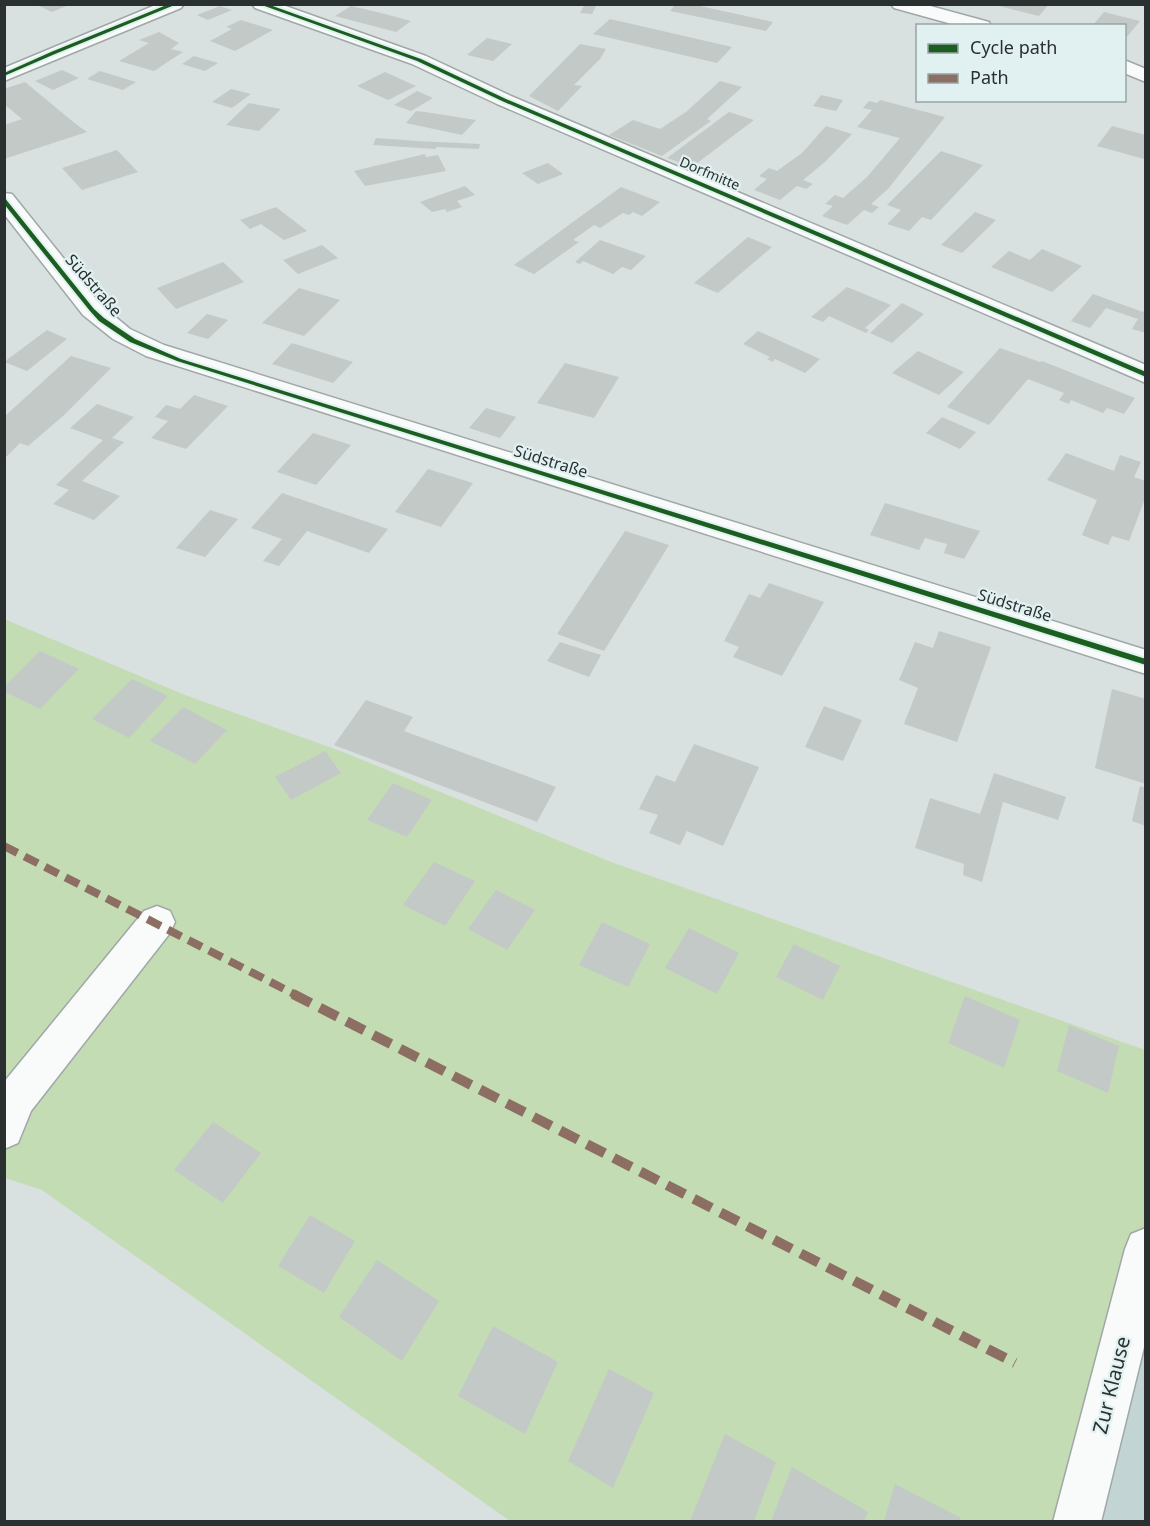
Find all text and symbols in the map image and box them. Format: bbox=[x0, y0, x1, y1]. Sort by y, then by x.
legend bbox=[916, 24, 1126, 102]
text: Cycle path bbox=[970, 35, 1057, 59]
text: Path bbox=[970, 65, 1009, 89]
street label: Dorfmitte bbox=[677, 152, 743, 194]
street label: Südstraße bbox=[61, 249, 127, 321]
street label: Südstraße bbox=[511, 439, 591, 483]
street label: Südstraße bbox=[975, 583, 1055, 627]
street label: Zur Klause bbox=[1086, 1334, 1136, 1436]

